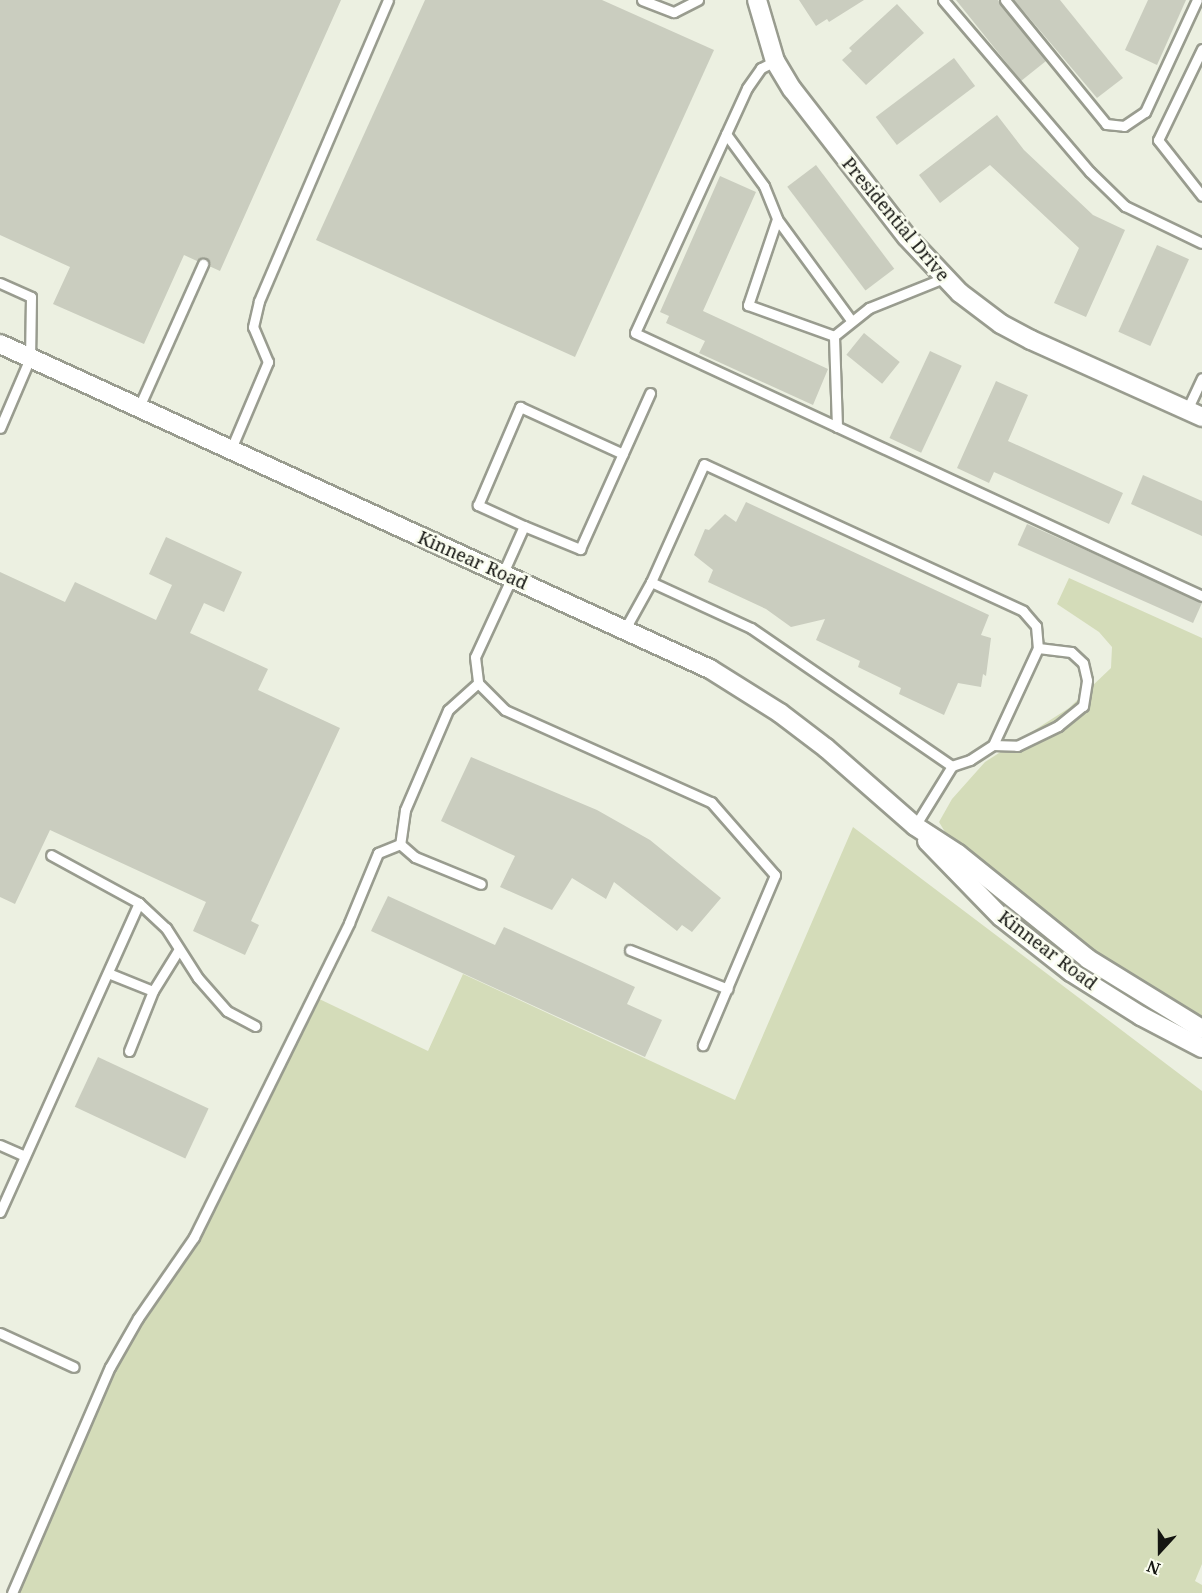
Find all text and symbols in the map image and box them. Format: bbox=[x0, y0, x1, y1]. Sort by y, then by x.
street label: Presidential Drive bbox=[838, 153, 954, 285]
street label: Kinnear Road bbox=[415, 526, 531, 594]
street label: Kinnear Road bbox=[994, 906, 1102, 994]
north arrow bbox=[1130, 1521, 1190, 1581]
text: N bbox=[1144, 1555, 1163, 1580]

